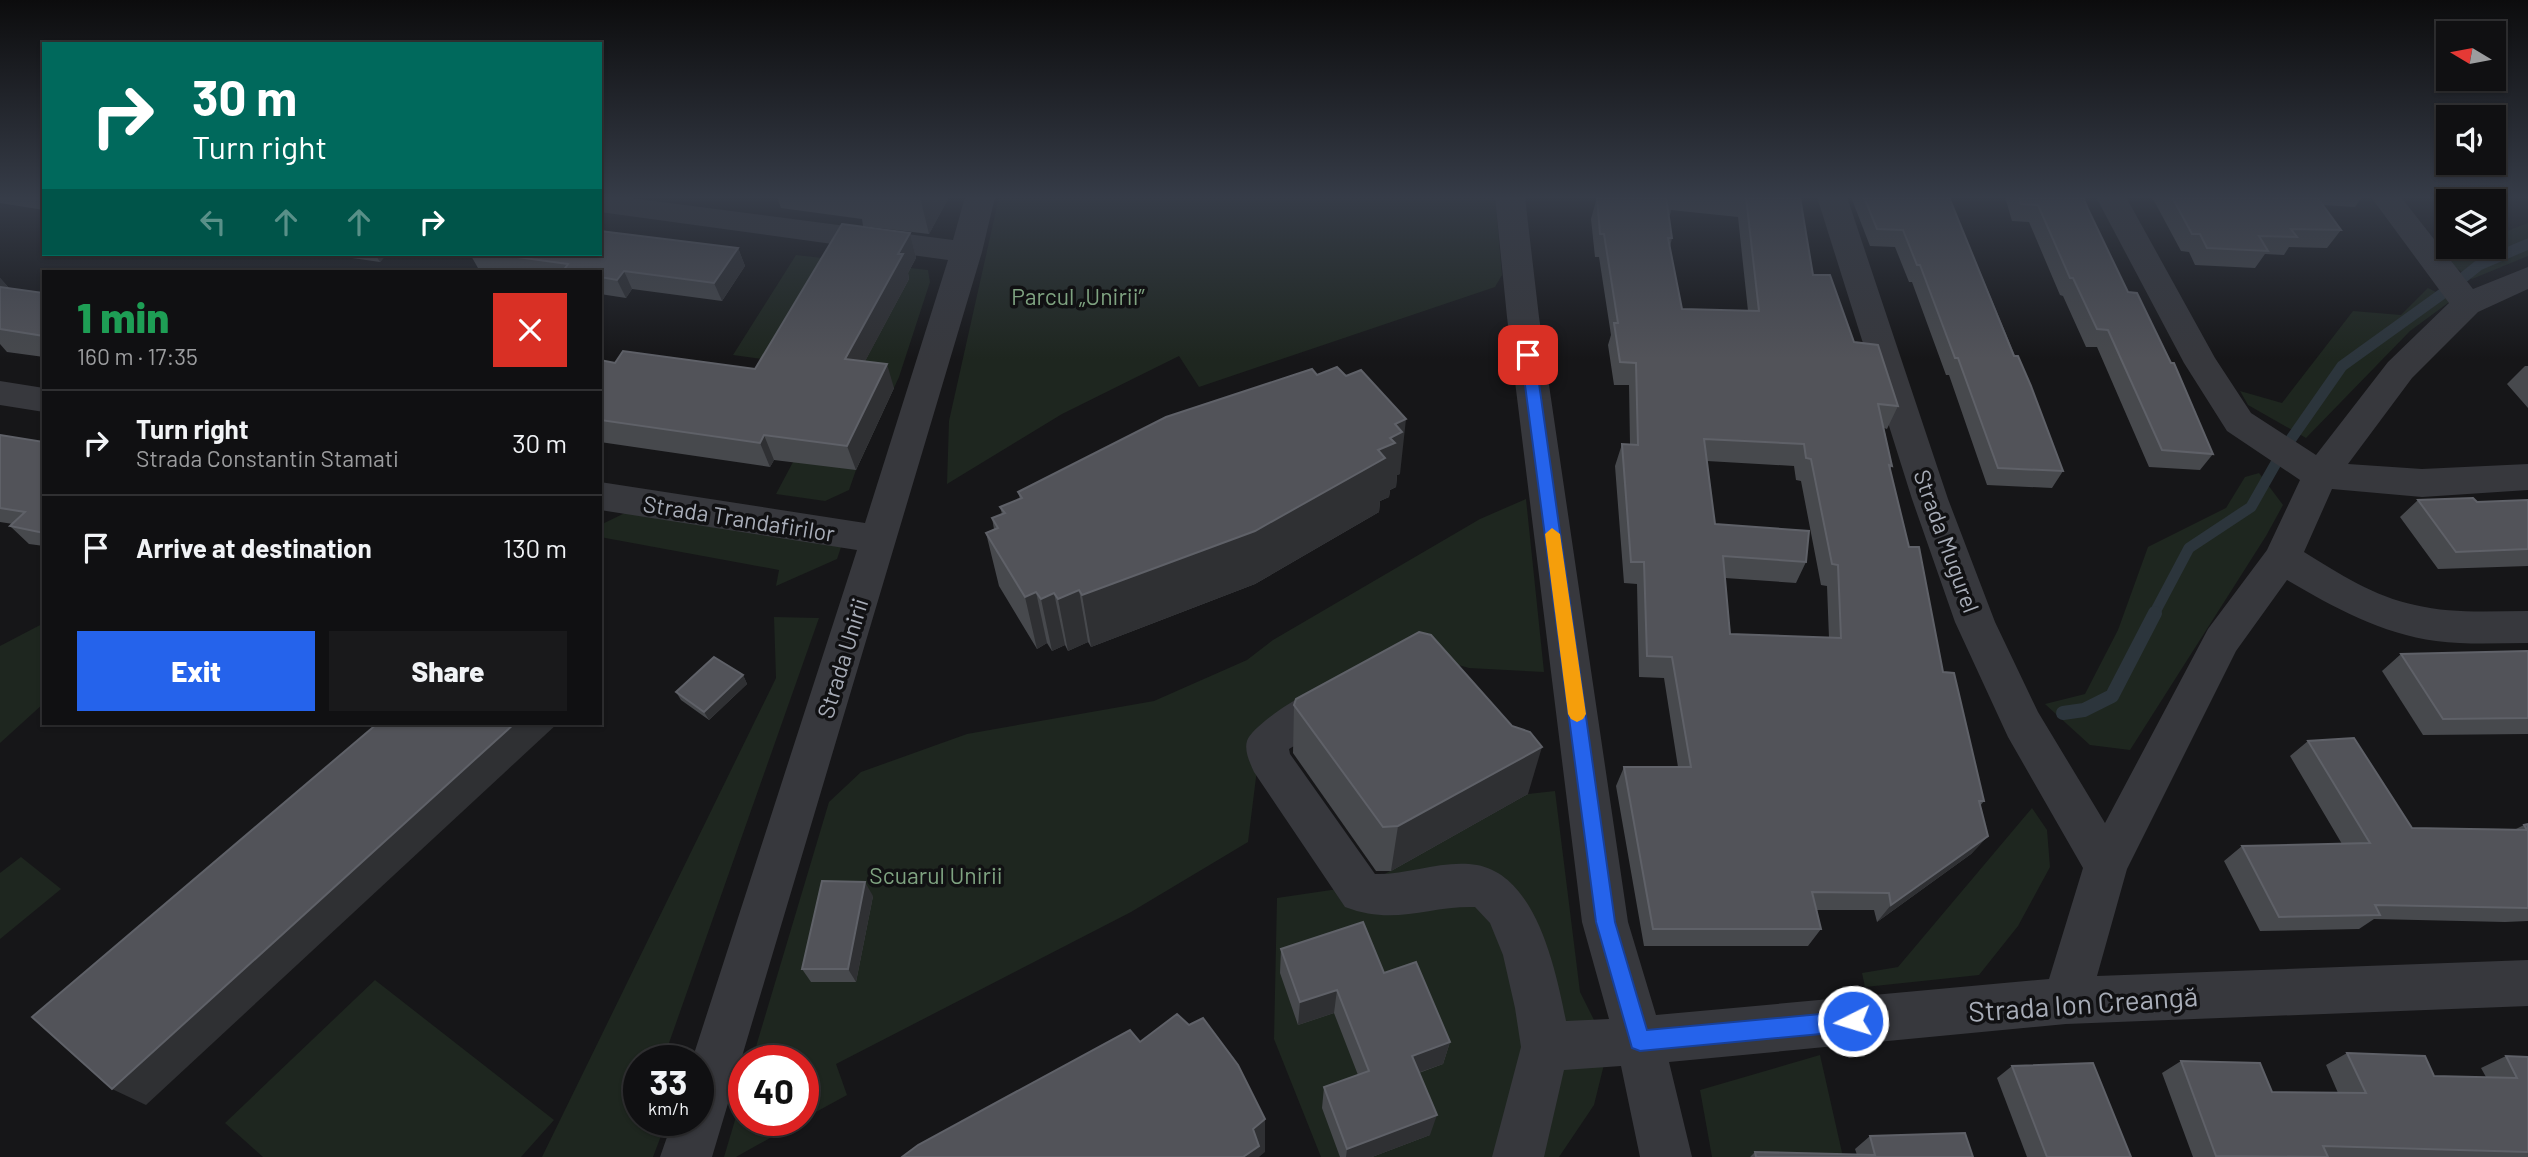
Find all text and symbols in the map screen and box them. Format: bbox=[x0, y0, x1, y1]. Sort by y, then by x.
north arrow bbox=[2436, 21, 2506, 91]
map controls bbox=[2436, 21, 2506, 259]
text: 30 m bbox=[192, 67, 297, 126]
icon: right bbox=[77, 70, 168, 161]
button: sound bbox=[2436, 105, 2506, 175]
text: Turn right bbox=[192, 127, 327, 165]
button: layers bbox=[2436, 189, 2506, 259]
icon: left bbox=[194, 203, 232, 241]
icon: ahead bbox=[267, 203, 305, 241]
icon: ahead bbox=[340, 203, 378, 241]
icon: right bbox=[413, 203, 451, 241]
park label: Parcul „Unirii” bbox=[1011, 282, 1146, 310]
text: 1 min bbox=[77, 291, 169, 341]
button: close bbox=[493, 293, 567, 367]
pin bbox=[1498, 325, 1558, 385]
icon: arrive bbox=[1509, 336, 1547, 374]
text: 160 m · 17:35 bbox=[77, 342, 198, 370]
text: Turn right bbox=[136, 413, 249, 444]
icon: right bbox=[77, 424, 115, 462]
text: 30 m bbox=[512, 427, 567, 458]
text: Strada Constantin Stamati bbox=[136, 444, 399, 472]
street label: Strada Mugurel bbox=[1908, 466, 1986, 616]
street label: Strada Trandafirilor bbox=[641, 489, 838, 547]
icon: arrive bbox=[77, 529, 115, 567]
text: Arrive at destination bbox=[136, 532, 372, 563]
text: 130 m bbox=[503, 532, 567, 563]
street label: Strada Unirii bbox=[810, 595, 874, 721]
button: Exit bbox=[77, 631, 315, 711]
button: Share bbox=[329, 631, 567, 711]
park label: Scuarul Unirii bbox=[869, 861, 1003, 889]
street label: Strada Ion Creangă bbox=[1967, 978, 2199, 1028]
position arrow bbox=[1816, 984, 1890, 1058]
speed limit sign: 40 bbox=[728, 1045, 819, 1136]
text: 33 bbox=[650, 1060, 687, 1102]
text: km/h bbox=[648, 1097, 689, 1119]

